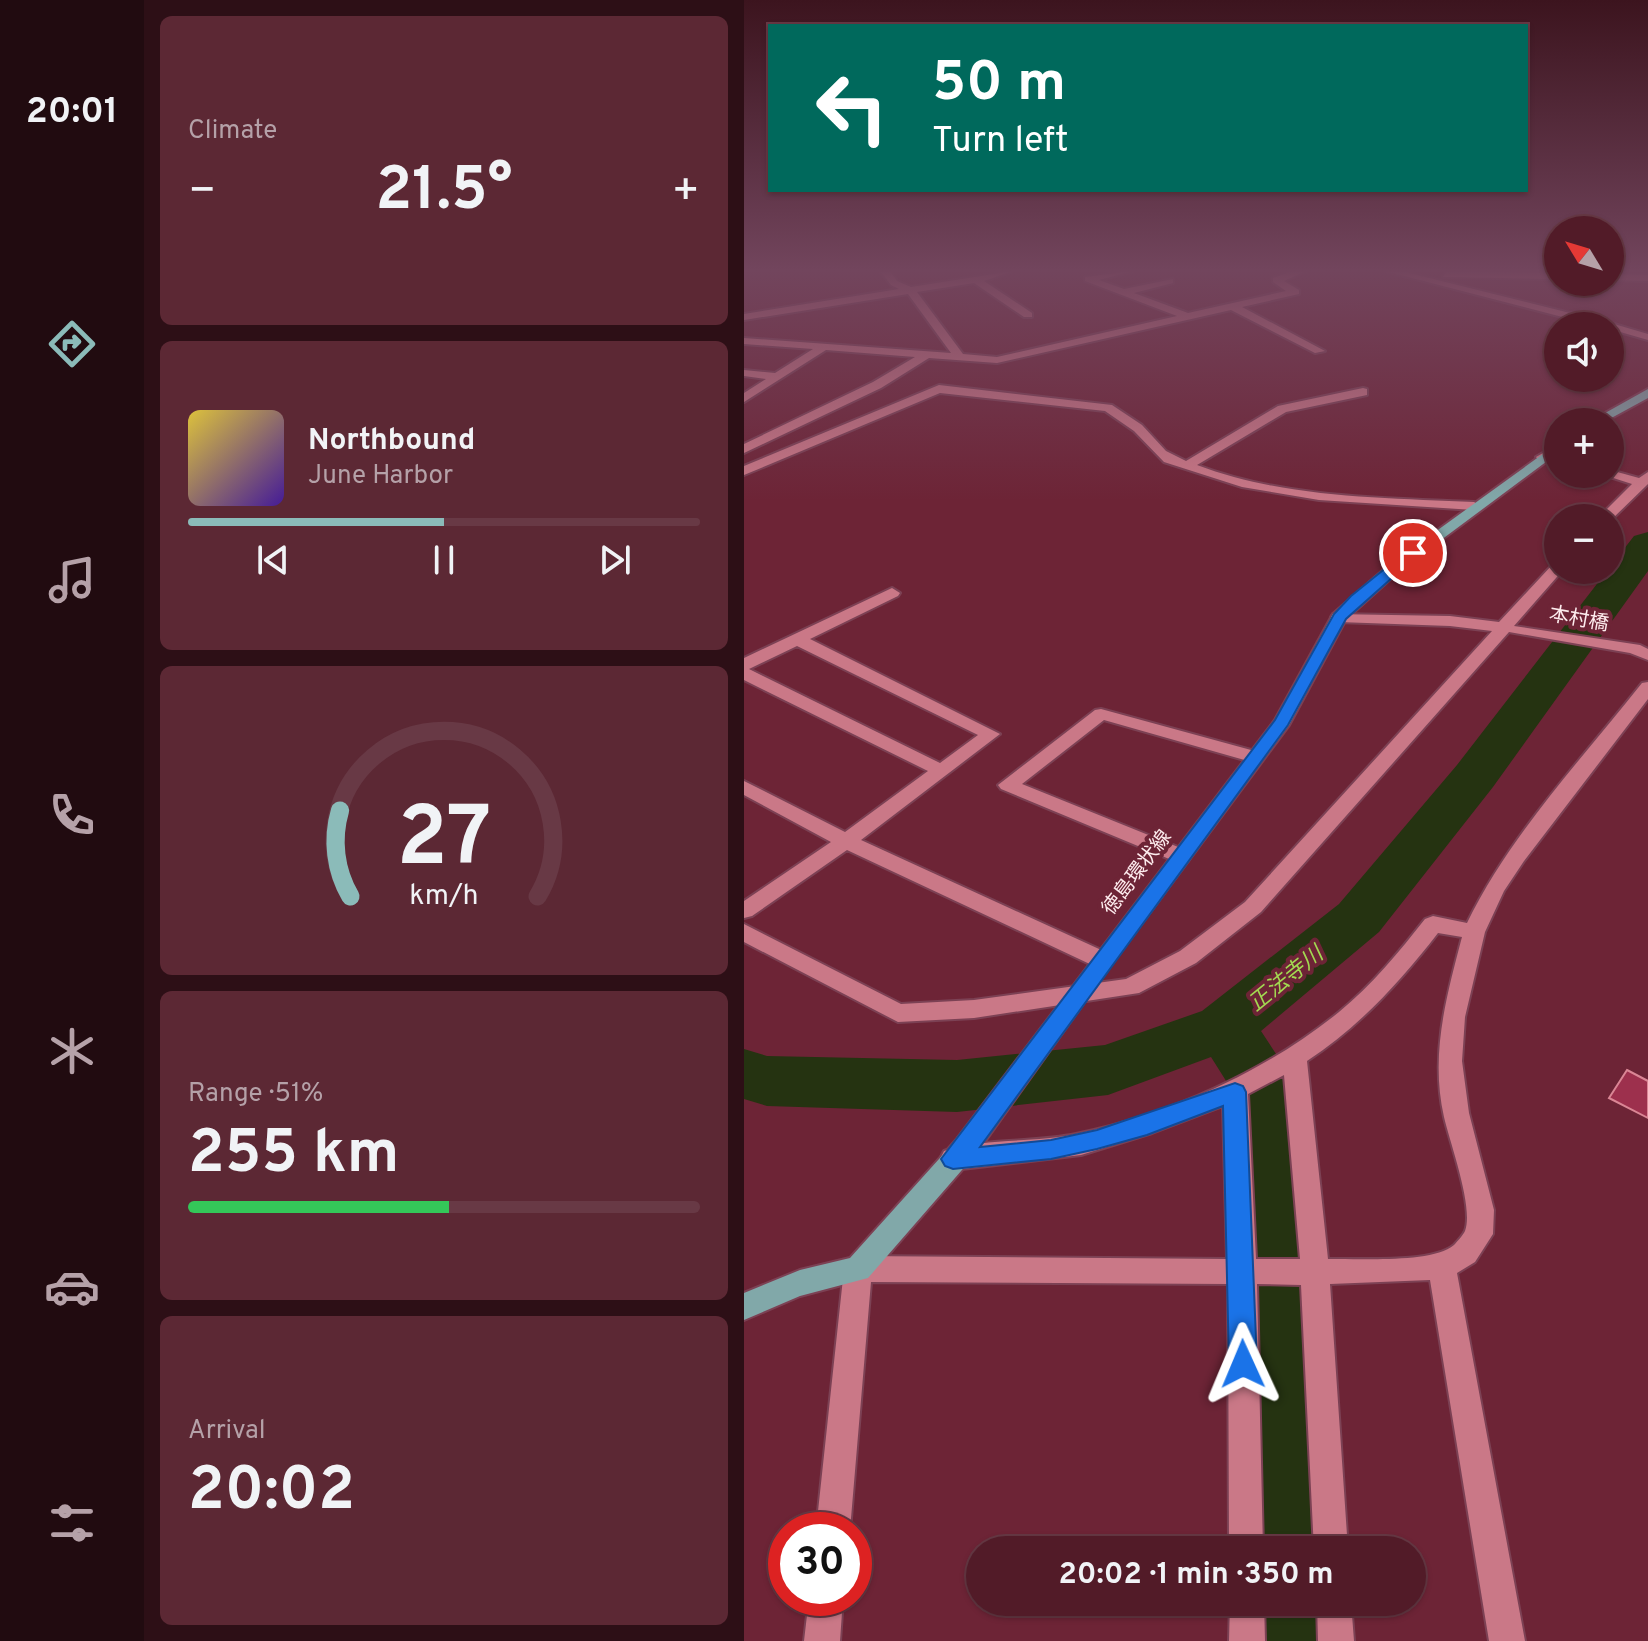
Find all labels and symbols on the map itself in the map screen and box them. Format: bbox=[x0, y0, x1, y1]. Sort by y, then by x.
north arrow bbox=[1544, 216, 1624, 296]
pin bbox=[1379, 519, 1447, 587]
street label: 本村橋 bbox=[1547, 602, 1610, 638]
street label: 徳島環状線 bbox=[1097, 825, 1178, 921]
water label: 正法寺川 bbox=[1244, 941, 1331, 1018]
position arrow bbox=[1201, 1322, 1285, 1406]
speed limit sign: 30 bbox=[768, 1512, 872, 1616]

